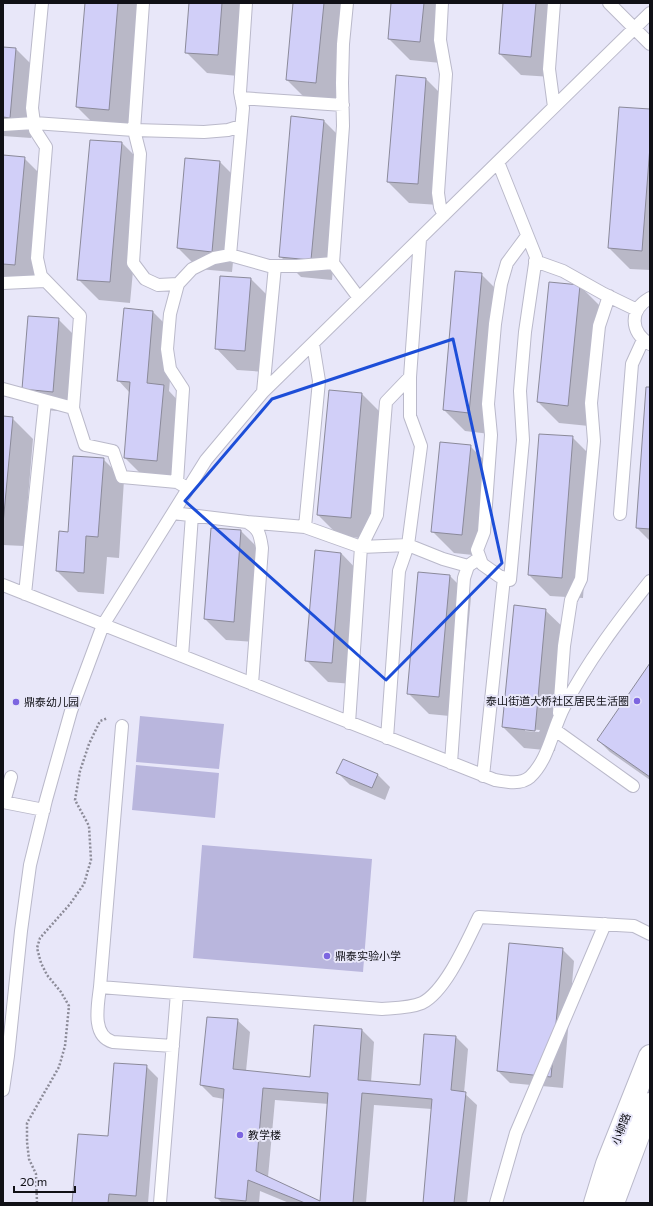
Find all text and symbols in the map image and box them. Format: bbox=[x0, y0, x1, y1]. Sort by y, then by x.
place label: 泰山街道大桥社区居民生活圈 bbox=[486, 694, 629, 707]
place label: 鼎泰幼儿园 bbox=[24, 695, 79, 708]
marker: 泰山街道大桥社区居民生活圈 bbox=[632, 696, 642, 706]
marker: 鼎泰幼儿园 bbox=[11, 697, 21, 707]
place label: 鼎泰实验小学 bbox=[335, 949, 401, 962]
marker: 鼎泰实验小学 bbox=[322, 951, 332, 961]
street label: 小柳路 bbox=[609, 1111, 633, 1147]
place label: 教学楼 bbox=[248, 1128, 281, 1141]
marker: 教学楼 bbox=[235, 1130, 245, 1140]
scale bar bbox=[14, 1168, 75, 1194]
text: 20 m bbox=[20, 1174, 47, 1188]

